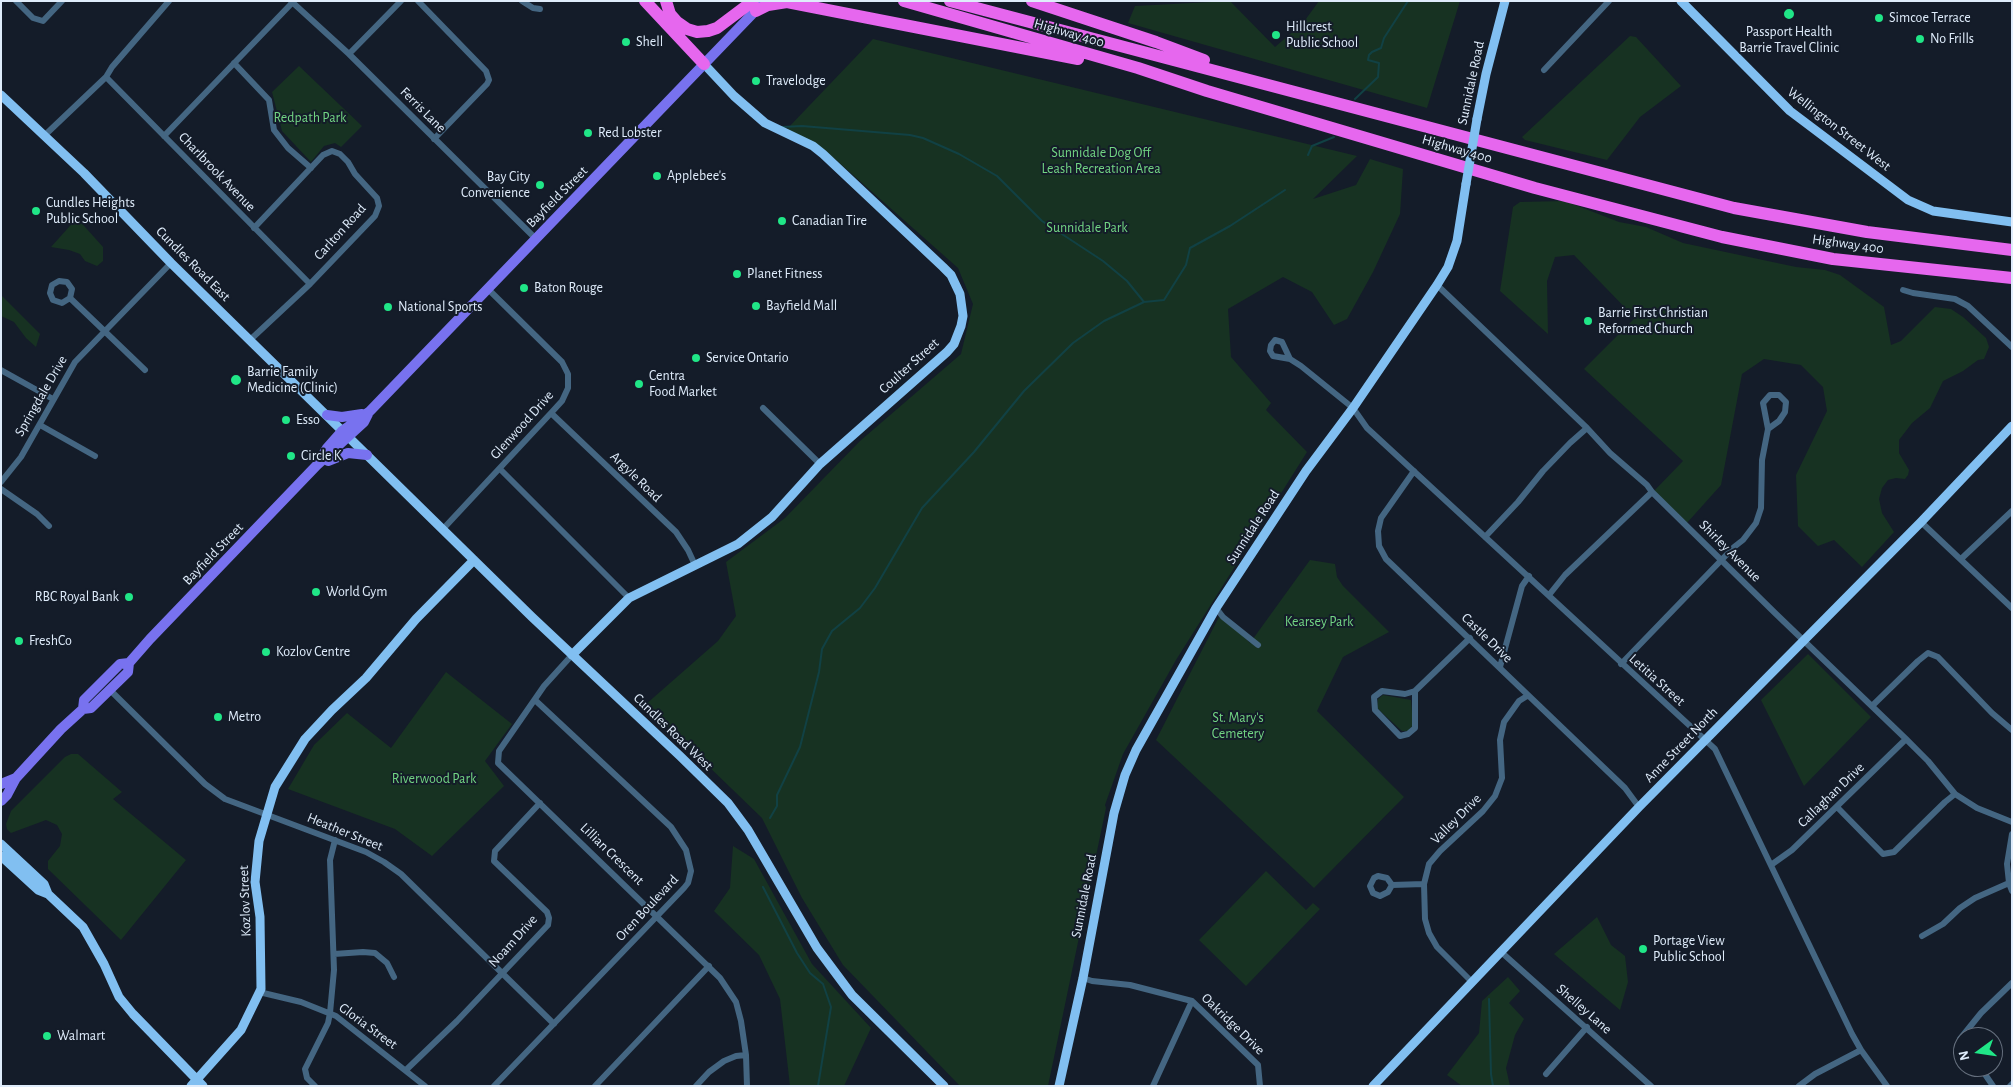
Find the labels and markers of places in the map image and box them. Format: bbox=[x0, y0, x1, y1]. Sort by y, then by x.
marker: Passport Health Barrie Travel Clinic bbox=[1782, 7, 1796, 21]
place label: Simcoe Terrace bbox=[1889, 10, 1971, 26]
marker: Simcoe Terrace bbox=[1873, 12, 1885, 24]
place label: Hillcrest Public School bbox=[1286, 19, 1358, 52]
place label: Passport Health Barrie Travel Clinic bbox=[1739, 24, 1839, 56]
marker: Hillcrest Public School bbox=[1270, 29, 1282, 41]
place label: No Frills bbox=[1930, 31, 1974, 47]
marker: No Frills bbox=[1914, 33, 1926, 45]
place label: Shell bbox=[636, 34, 663, 50]
marker: Shell bbox=[620, 36, 632, 48]
place label: Travelodge bbox=[766, 73, 826, 89]
marker: Travelodge bbox=[750, 75, 762, 87]
place label: Red Lobster bbox=[598, 125, 661, 141]
marker: Red Lobster bbox=[582, 127, 594, 139]
place label: Applebee's bbox=[667, 168, 726, 184]
place label: Bay City Convenience bbox=[461, 169, 530, 202]
marker: Applebee's bbox=[651, 170, 663, 182]
marker: Bay City Convenience bbox=[534, 179, 546, 191]
place label: Cundles Heights Public School bbox=[46, 195, 135, 228]
marker: Cundles Heights Public School bbox=[30, 205, 42, 217]
place label: Canadian Tire bbox=[792, 213, 867, 229]
marker: Canadian Tire bbox=[776, 215, 788, 227]
place label: Planet Fitness bbox=[747, 266, 822, 282]
marker: Planet Fitness bbox=[731, 268, 743, 280]
place label: Baton Rouge bbox=[534, 280, 603, 296]
marker: Baton Rouge bbox=[518, 282, 530, 294]
place label: Bayfield Mall bbox=[766, 298, 837, 314]
place label: National Sports bbox=[398, 299, 482, 315]
marker: Bayfield Mall bbox=[750, 300, 762, 312]
marker: National Sports bbox=[382, 301, 394, 313]
place label: Barrie First Christian Reformed Church bbox=[1598, 305, 1708, 338]
marker: Barrie First Christian Reformed Church bbox=[1582, 315, 1594, 327]
place label: Service Ontario bbox=[706, 350, 789, 366]
marker: Service Ontario bbox=[690, 352, 702, 364]
place label: Barrie Family Medicine (Clinic) bbox=[247, 364, 338, 397]
place label: Centra Food Market bbox=[649, 368, 717, 401]
marker: Barrie Family Medicine (Clinic) bbox=[229, 373, 243, 387]
marker: Centra Food Market bbox=[633, 378, 645, 390]
place label: Esso bbox=[296, 412, 320, 428]
marker: Esso bbox=[280, 414, 292, 426]
place label: Circle K bbox=[301, 448, 341, 464]
marker: Circle K bbox=[285, 450, 297, 462]
place label: World Gym bbox=[326, 584, 387, 600]
marker: World Gym bbox=[310, 586, 322, 598]
place label: RBC Royal Bank bbox=[35, 589, 119, 605]
marker: RBC Royal Bank bbox=[123, 591, 135, 603]
place label: FreshCo bbox=[29, 633, 72, 649]
marker: FreshCo bbox=[13, 635, 25, 647]
place label: Kozlov Centre bbox=[276, 644, 350, 660]
marker: Kozlov Centre bbox=[260, 646, 272, 658]
place label: Metro bbox=[228, 709, 261, 725]
marker: Metro bbox=[212, 711, 224, 723]
place label: Portage View Public School bbox=[1653, 933, 1725, 966]
marker: Portage View Public School bbox=[1637, 943, 1649, 955]
place label: Walmart bbox=[57, 1028, 105, 1044]
marker: Walmart bbox=[41, 1030, 53, 1042]

